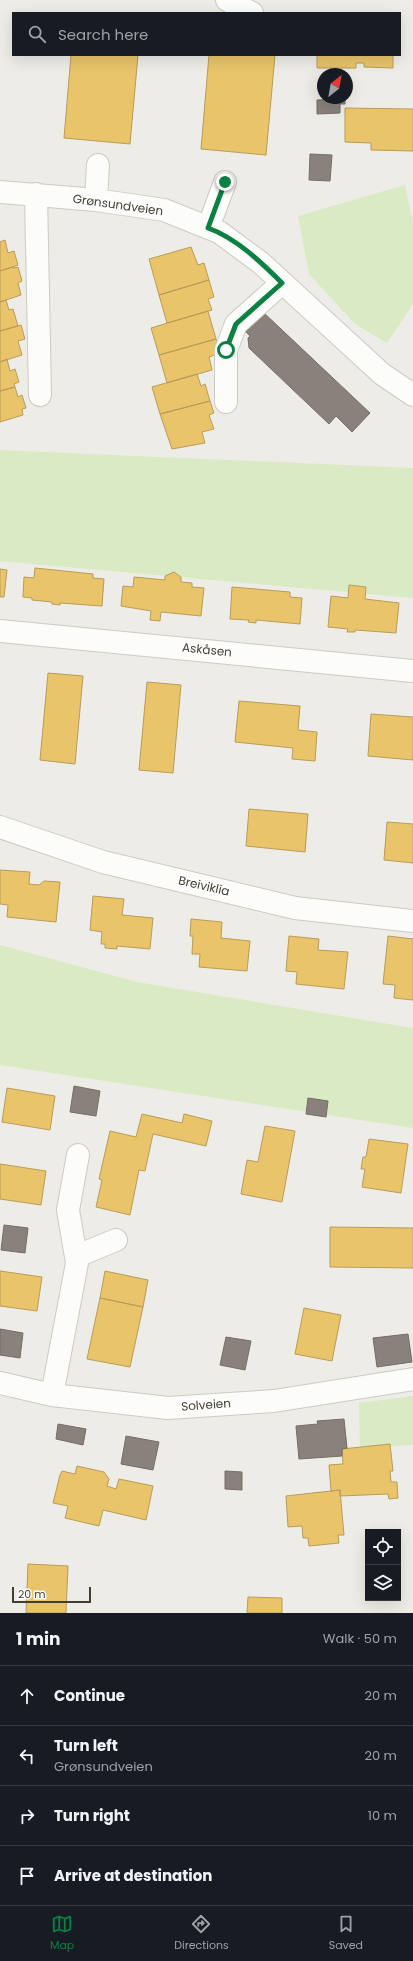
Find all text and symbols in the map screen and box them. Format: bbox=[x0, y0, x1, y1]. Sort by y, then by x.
search box bbox=[12, 12, 401, 56]
icon: search bbox=[26, 23, 48, 45]
text: Search here bbox=[58, 24, 148, 45]
north arrow bbox=[317, 68, 353, 104]
route end bbox=[216, 173, 234, 191]
street label: Grønsundveien bbox=[72, 190, 164, 219]
route start bbox=[217, 341, 235, 359]
street label: Askåsen bbox=[181, 638, 233, 661]
street label: Breiviklia bbox=[177, 871, 231, 900]
street label: Solveien bbox=[180, 1394, 231, 1415]
map controls bbox=[365, 1529, 401, 1601]
button: locate bbox=[365, 1529, 401, 1565]
button: layers bbox=[365, 1565, 401, 1601]
scale bar bbox=[12, 1585, 91, 1604]
text: 20 m bbox=[18, 1586, 46, 1602]
text: 1 min bbox=[16, 1627, 60, 1651]
text: Walk · 50 m bbox=[323, 1629, 397, 1648]
icon: ahead bbox=[16, 1685, 38, 1707]
text: Continue bbox=[54, 1685, 125, 1706]
text: 20 m bbox=[364, 1686, 397, 1705]
text: Turn left bbox=[54, 1735, 118, 1756]
icon: left bbox=[16, 1745, 38, 1767]
text: 20 m bbox=[364, 1746, 397, 1765]
text: Grønsundveien bbox=[54, 1757, 153, 1776]
icon: right bbox=[16, 1805, 38, 1827]
text: Turn right bbox=[54, 1805, 130, 1826]
text: 10 m bbox=[368, 1806, 397, 1825]
icon: arrive bbox=[16, 1865, 38, 1887]
text: Arrive at destination bbox=[54, 1865, 212, 1886]
tab: Map bbox=[50, 1913, 74, 1954]
tab: Directions bbox=[174, 1913, 229, 1954]
tab: Saved bbox=[329, 1913, 363, 1954]

